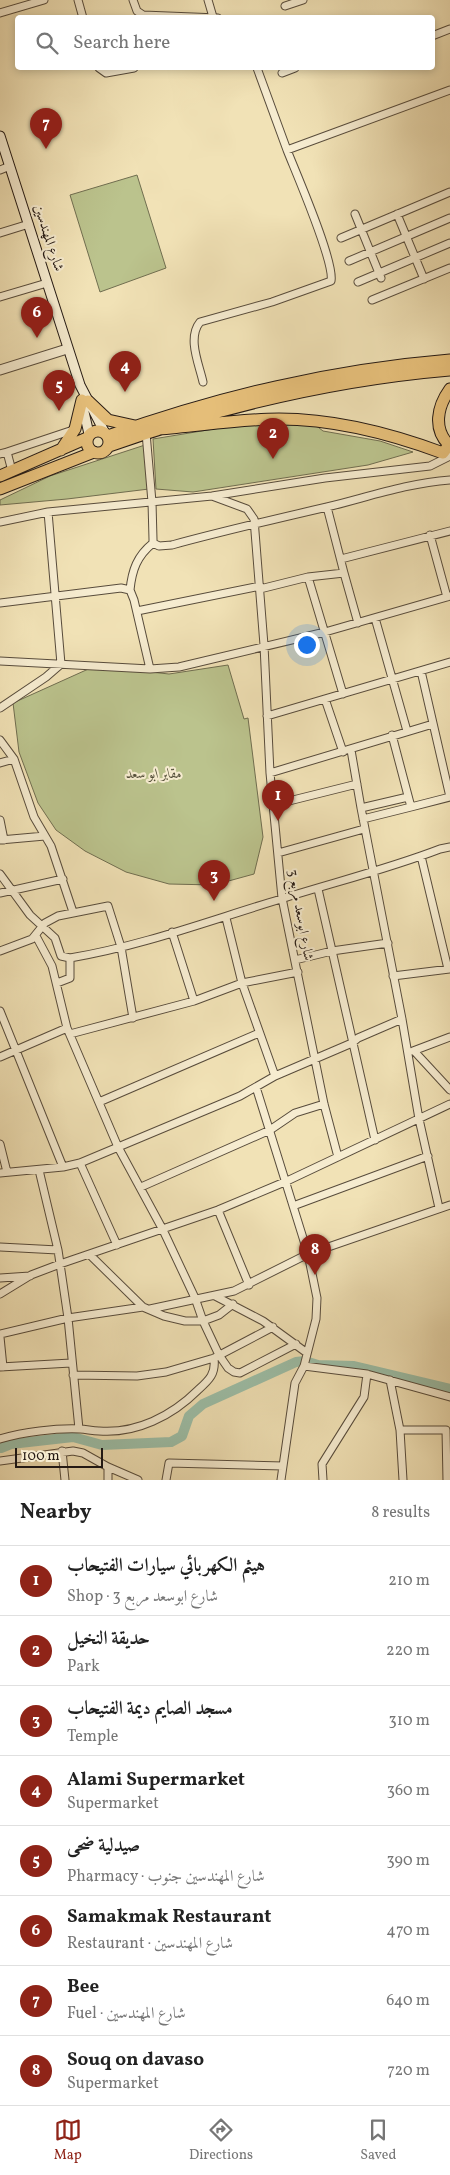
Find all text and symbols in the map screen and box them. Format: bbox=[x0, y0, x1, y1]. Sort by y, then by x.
search box bbox=[15, 15, 435, 70]
icon: search bbox=[33, 29, 61, 57]
text: Search here bbox=[73, 30, 170, 56]
pin: 7 bbox=[30, 108, 62, 149]
street label: شارع المهندسين bbox=[27, 202, 68, 274]
pin: 6 bbox=[21, 297, 53, 338]
pin: 4 bbox=[109, 351, 141, 392]
pin: 5 bbox=[43, 370, 75, 411]
pin: 2 bbox=[257, 418, 289, 459]
your location bbox=[294, 632, 320, 658]
park label: مقابر ابو سعد bbox=[126, 765, 182, 784]
pin: 1 bbox=[262, 780, 294, 821]
pin: 3 bbox=[198, 860, 230, 901]
street label: شارع ابوسعد مربع 3 bbox=[280, 868, 317, 963]
pin: 8 bbox=[299, 1234, 331, 1275]
scale bar bbox=[15, 1445, 102, 1468]
text: 100 m bbox=[22, 1447, 60, 1466]
text: Nearby bbox=[20, 1498, 91, 1527]
text: 8 results bbox=[371, 1502, 430, 1524]
text: هيثم الكهربائي سيارات الفتيحاب bbox=[67, 1553, 265, 1579]
text: 1 bbox=[33, 1570, 39, 1592]
text: 210 m bbox=[388, 1570, 430, 1592]
text: Shop · شارع ابوسعد مربع 3 bbox=[67, 1586, 218, 1608]
text: حديقة النخيل bbox=[67, 1626, 150, 1652]
text: 2 bbox=[32, 1640, 40, 1662]
text: 220 m bbox=[386, 1640, 430, 1662]
text: Park bbox=[67, 1656, 100, 1678]
text: مسجد الصايم ديمة الفتيحاب bbox=[67, 1696, 233, 1722]
text: 3 bbox=[32, 1710, 40, 1732]
text: 310 m bbox=[389, 1710, 430, 1732]
text: Temple bbox=[67, 1726, 118, 1748]
text: Alami Supermarket bbox=[67, 1767, 245, 1793]
text: 4 bbox=[31, 1780, 41, 1802]
text: 360 m bbox=[387, 1780, 430, 1802]
text: Supermarket bbox=[67, 1793, 159, 1815]
text: صيدلية ضحى bbox=[67, 1833, 140, 1859]
text: 5 bbox=[32, 1850, 40, 1872]
text: 390 m bbox=[387, 1850, 430, 1872]
text: Pharmacy · شارع المهندسين جنوب bbox=[67, 1866, 264, 1888]
text: Samakmak Restaurant bbox=[67, 1904, 271, 1930]
text: 6 bbox=[32, 1920, 40, 1942]
text: 470 m bbox=[386, 1920, 430, 1942]
text: Restaurant · شارع المهندسين bbox=[67, 1933, 233, 1955]
text: Bee bbox=[67, 1974, 99, 2000]
text: 7 bbox=[32, 1990, 40, 2012]
text: 640 m bbox=[386, 1990, 430, 2012]
text: Fuel · شارع المهندسين bbox=[67, 2003, 186, 2025]
text: Souq on davaso bbox=[67, 2047, 204, 2073]
text: 8 bbox=[32, 2060, 40, 2082]
text: 720 m bbox=[387, 2060, 430, 2082]
text: Supermarket bbox=[67, 2073, 159, 2095]
tab: Map bbox=[54, 2116, 82, 2165]
tab: Directions bbox=[189, 2116, 253, 2165]
tab: Saved bbox=[360, 2116, 396, 2165]

